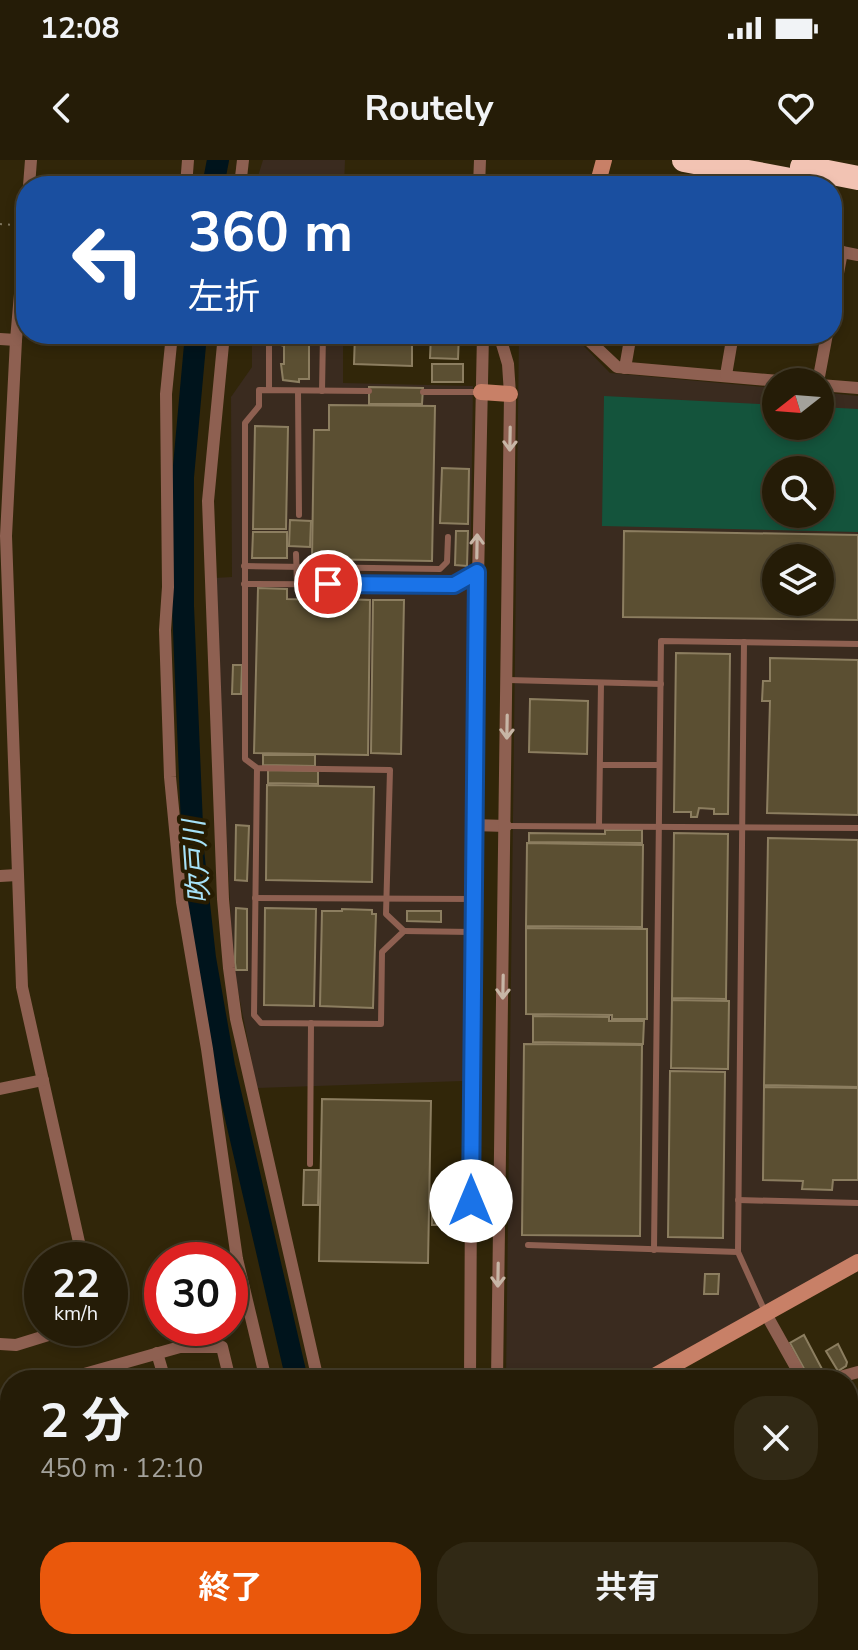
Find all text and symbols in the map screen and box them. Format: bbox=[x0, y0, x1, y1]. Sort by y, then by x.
text: 12:08 bbox=[40, 8, 119, 49]
text: Routely bbox=[365, 84, 493, 133]
icon: back bbox=[40, 86, 84, 130]
icon: heart bbox=[774, 86, 818, 130]
text: 360 m bbox=[188, 194, 353, 271]
icon: left bbox=[56, 208, 160, 312]
text: 左折 bbox=[188, 273, 260, 322]
north arrow bbox=[762, 368, 834, 440]
map controls bbox=[762, 368, 834, 616]
one-way arrow bbox=[502, 425, 518, 452]
button: search bbox=[762, 456, 834, 528]
one-way arrow bbox=[470, 533, 485, 560]
button: layers bbox=[762, 544, 834, 616]
pin bbox=[294, 550, 362, 618]
icon: arrive bbox=[306, 562, 350, 606]
one-way arrow bbox=[499, 713, 514, 740]
water label: 吹戸川 bbox=[175, 816, 219, 905]
one-way arrow bbox=[495, 973, 511, 1000]
position arrow bbox=[429, 1159, 513, 1243]
speed limit sign: 30 bbox=[144, 1242, 248, 1346]
text: 22 bbox=[52, 1257, 100, 1311]
one-way arrow bbox=[491, 1261, 506, 1288]
text: km/h bbox=[54, 1300, 98, 1327]
text: 2 分 bbox=[40, 1388, 130, 1454]
button: close bbox=[734, 1396, 818, 1480]
text: 450 m · 12:10 bbox=[40, 1451, 203, 1486]
button: 終了 bbox=[40, 1542, 421, 1634]
button: 共有 bbox=[437, 1542, 818, 1634]

